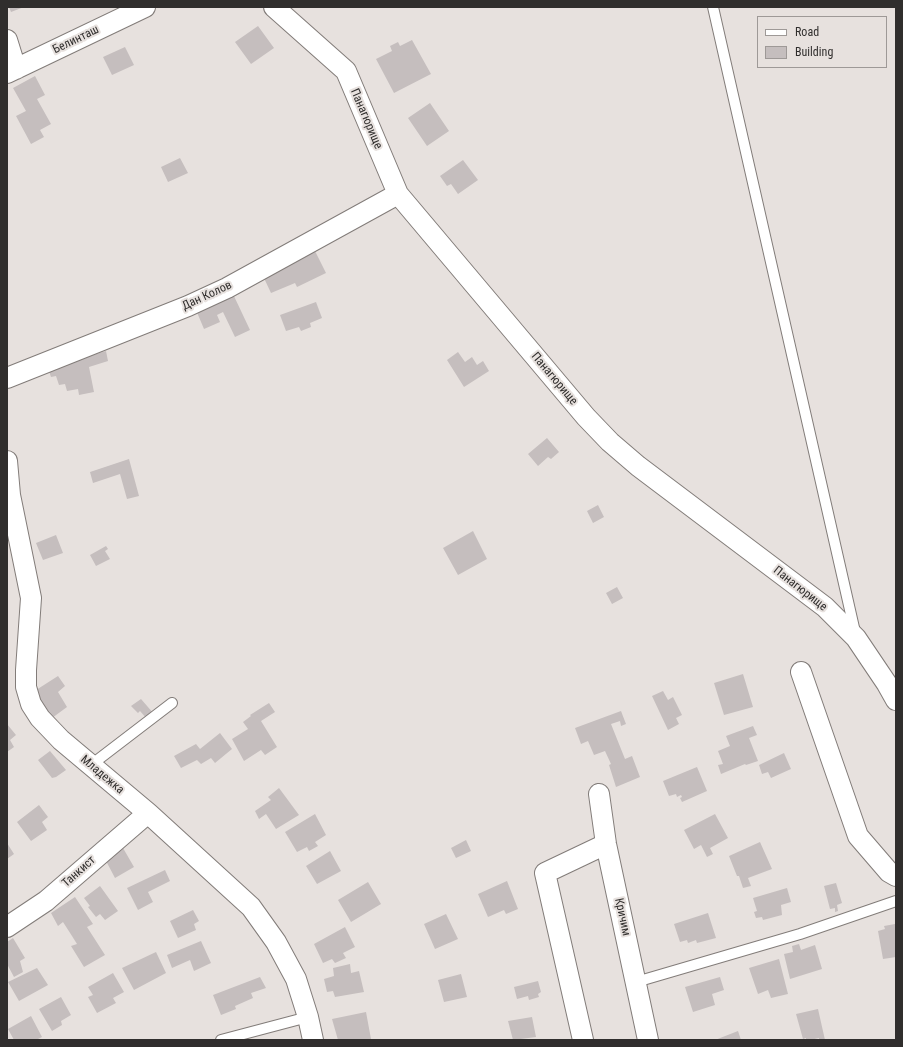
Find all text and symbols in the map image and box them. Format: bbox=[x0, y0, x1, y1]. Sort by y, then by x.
legend bbox=[757, 16, 887, 68]
street label: Белинташ bbox=[50, 23, 102, 57]
text: Road bbox=[795, 25, 819, 39]
text: Building bbox=[795, 45, 833, 59]
street label: Панагюрище bbox=[347, 87, 385, 151]
street label: Дан Колов bbox=[180, 278, 234, 314]
street label: Панагюрище bbox=[528, 350, 580, 408]
street label: Панагюрище bbox=[770, 564, 830, 614]
street label: Младежка bbox=[77, 753, 127, 797]
street label: Танкист bbox=[59, 853, 99, 891]
street label: Кричим bbox=[611, 897, 633, 937]

